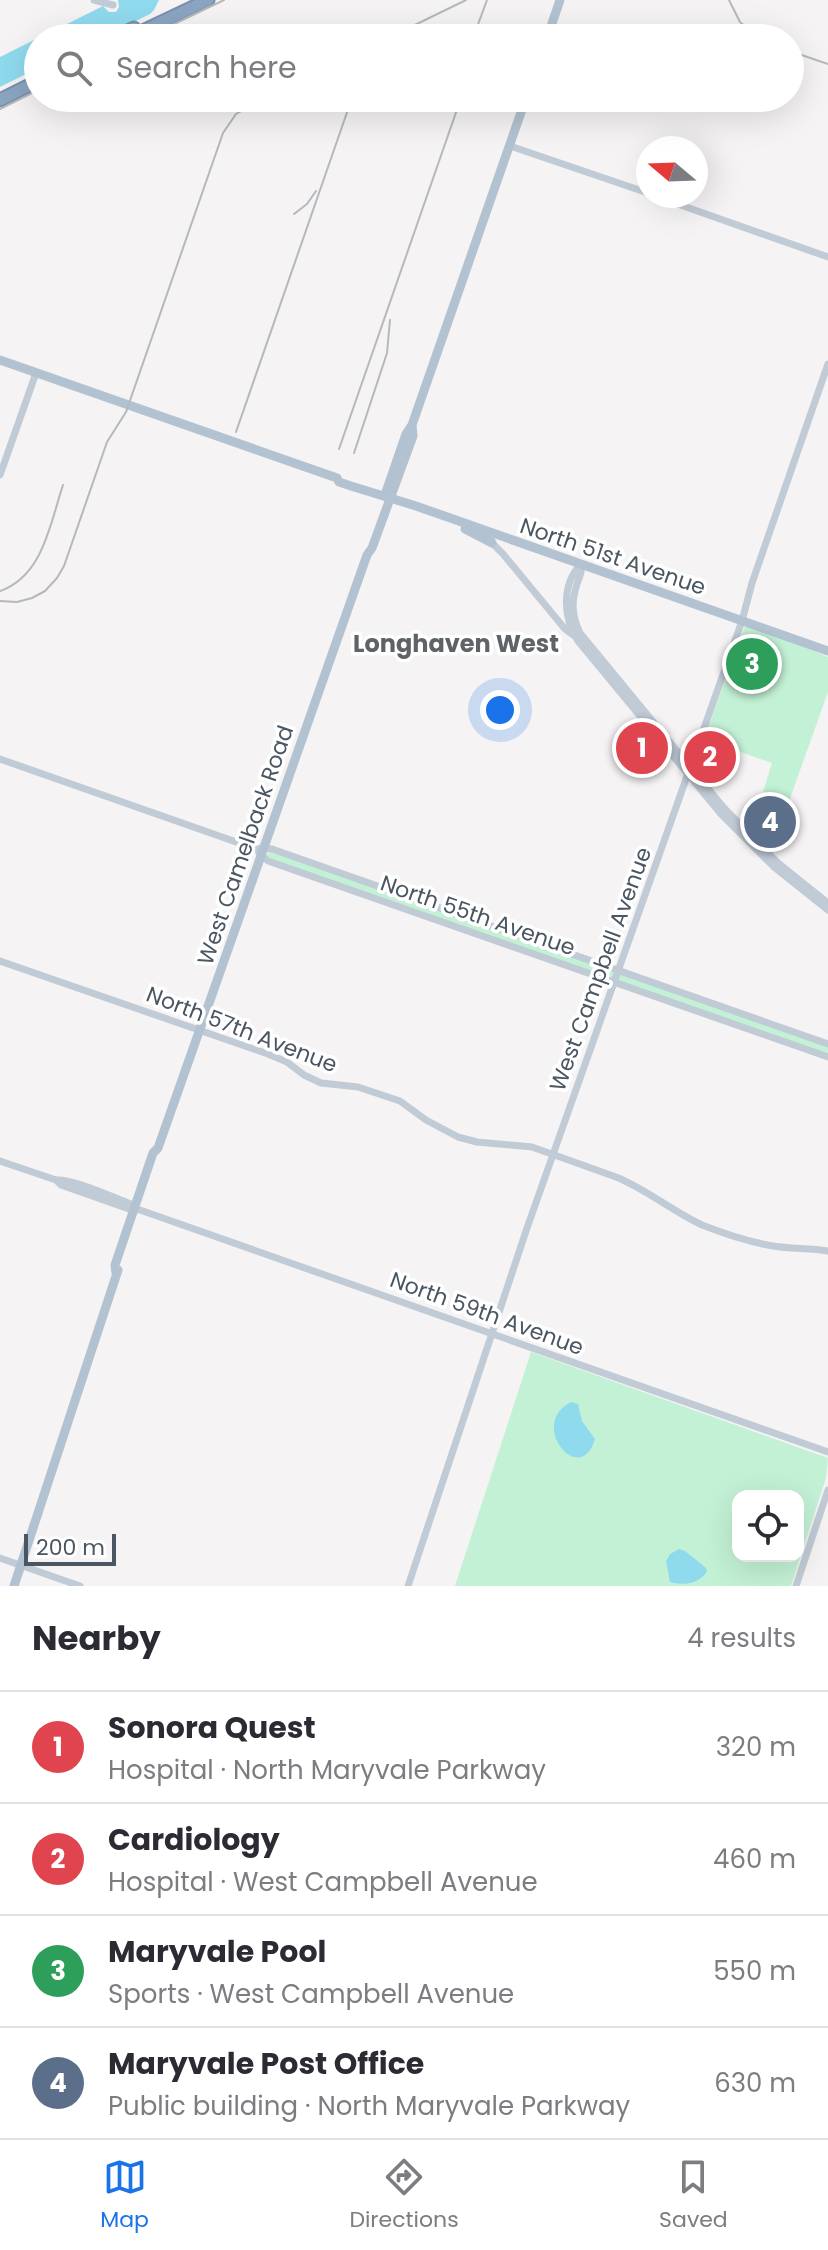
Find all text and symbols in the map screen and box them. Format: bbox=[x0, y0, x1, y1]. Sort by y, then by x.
search box bbox=[24, 24, 804, 112]
icon: search bbox=[52, 46, 96, 90]
text: Search here bbox=[116, 46, 297, 89]
north arrow bbox=[636, 136, 708, 208]
street label: North 51st Avenue bbox=[516, 510, 710, 603]
district label: Longhaven West bbox=[353, 627, 559, 660]
pin: 3 bbox=[726, 634, 778, 694]
your location bbox=[480, 690, 520, 730]
pin: 1 bbox=[616, 718, 668, 778]
street label: West Camelback Road bbox=[190, 721, 301, 969]
pin: 2 bbox=[684, 727, 736, 787]
pin: 4 bbox=[744, 792, 796, 852]
street label: West Campbell Avenue bbox=[542, 843, 659, 1096]
street label: North 55th Avenue bbox=[376, 868, 579, 963]
street label: North 57th Avenue bbox=[142, 979, 342, 1080]
street label: North 59th Avenue bbox=[386, 1264, 588, 1363]
map controls bbox=[732, 1490, 804, 1562]
button: locate bbox=[732, 1490, 804, 1562]
scale bar bbox=[24, 1530, 116, 1566]
text: 200 m bbox=[36, 1532, 105, 1563]
text: Nearby bbox=[32, 1614, 161, 1662]
text: 4 results bbox=[687, 1620, 796, 1656]
text: Sonora Quest bbox=[108, 1706, 316, 1749]
text: 1 bbox=[53, 1729, 63, 1765]
text: 320 m bbox=[716, 1729, 796, 1765]
text: Hospital · North Maryvale Parkway bbox=[108, 1752, 546, 1788]
text: Cardiology bbox=[108, 1818, 280, 1861]
text: 2 bbox=[51, 1841, 65, 1877]
text: 460 m bbox=[713, 1841, 796, 1877]
text: Hospital · West Campbell Avenue bbox=[108, 1864, 538, 1900]
text: Maryvale Pool bbox=[108, 1930, 326, 1973]
text: 3 bbox=[50, 1953, 66, 1989]
text: 550 m bbox=[713, 1953, 796, 1989]
text: Sports · West Campbell Avenue bbox=[108, 1976, 514, 2012]
text: Maryvale Post Office bbox=[108, 2042, 424, 2085]
text: 4 bbox=[49, 2065, 67, 2101]
text: 630 m bbox=[714, 2065, 796, 2101]
text: Public building · North Maryvale Parkway bbox=[108, 2088, 630, 2124]
tab: Map bbox=[100, 2155, 149, 2236]
tab: Directions bbox=[349, 2155, 459, 2236]
tab: Saved bbox=[659, 2155, 728, 2236]

